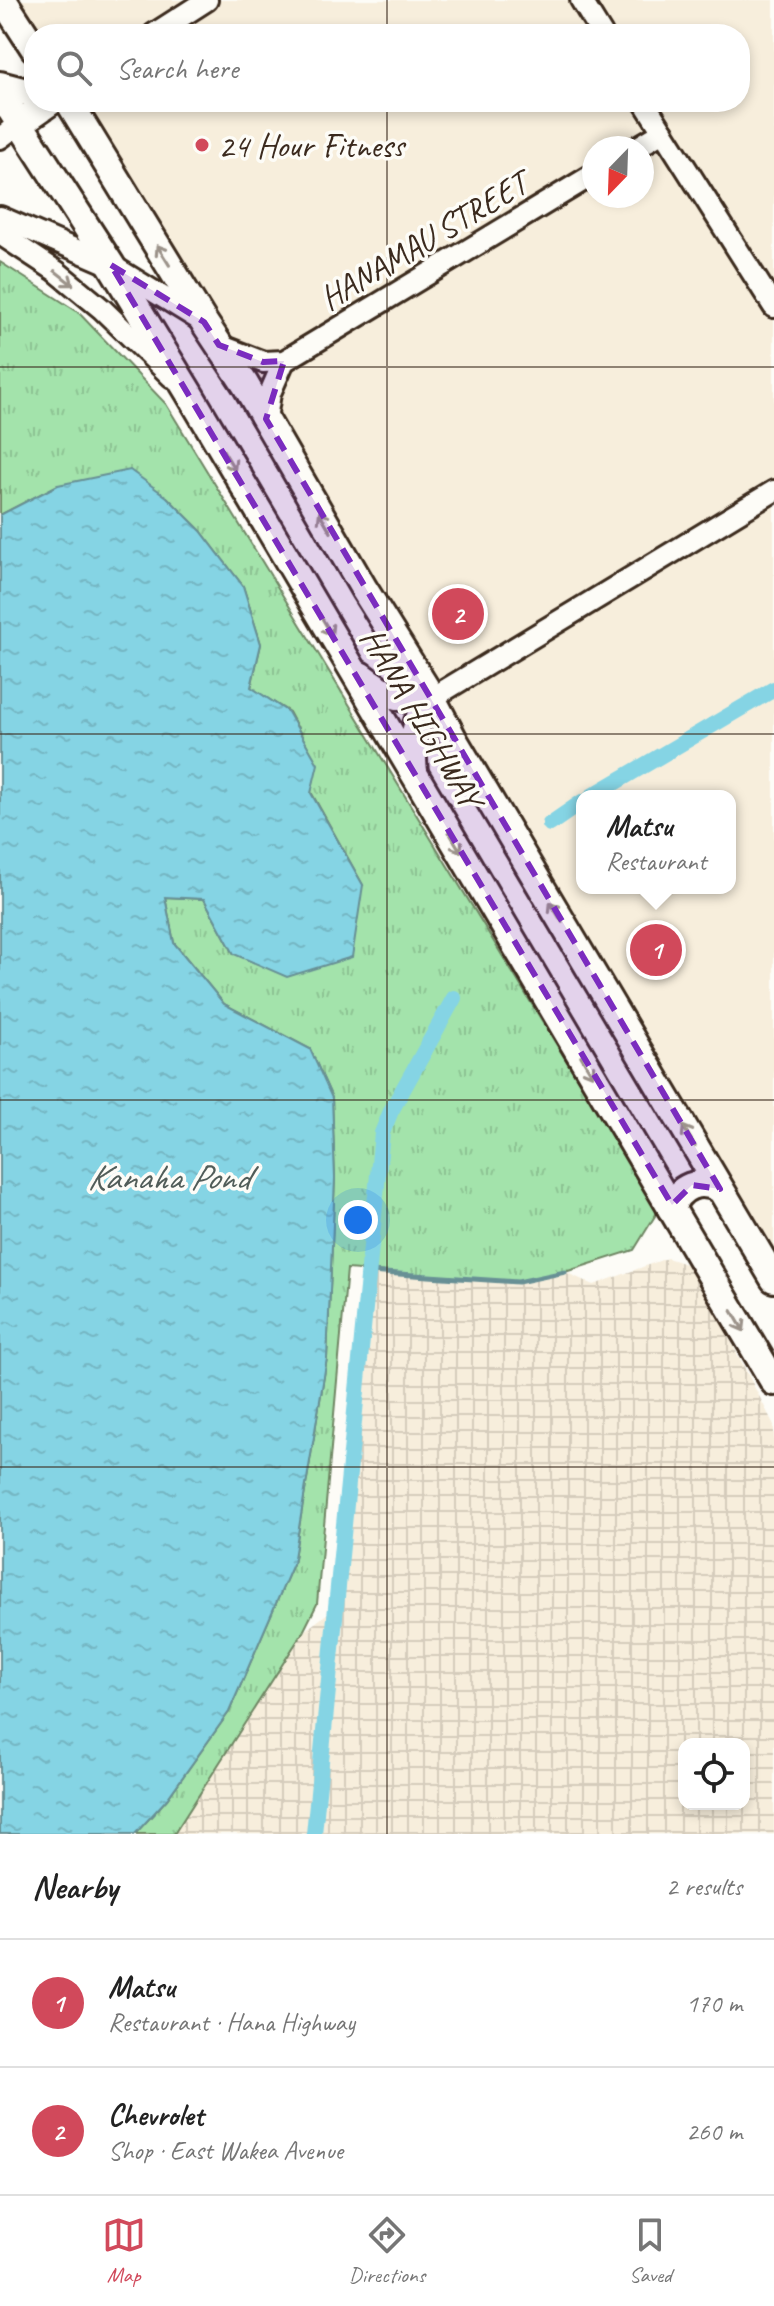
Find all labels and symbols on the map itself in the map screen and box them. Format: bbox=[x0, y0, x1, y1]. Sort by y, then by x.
place label: 24 Hour Fitness bbox=[218, 124, 406, 167]
marker: 24 Hour Fitness bbox=[193, 136, 211, 154]
north arrow bbox=[582, 136, 654, 208]
street label: HANAMAU STREET bbox=[311, 158, 541, 319]
one-way arrow bbox=[155, 244, 171, 267]
one-way arrow bbox=[53, 269, 74, 287]
one-way arrow bbox=[221, 448, 237, 471]
one-way arrow bbox=[317, 511, 333, 534]
pin: 2 bbox=[432, 584, 484, 644]
one-way arrow bbox=[319, 613, 335, 636]
street label: HANA HIGHWAY bbox=[351, 619, 496, 821]
one-way arrow bbox=[447, 830, 463, 853]
one-way arrow bbox=[548, 901, 564, 924]
pin: 1 bbox=[630, 920, 682, 980]
one-way arrow bbox=[579, 1054, 595, 1077]
one-way arrow bbox=[681, 1125, 697, 1148]
water label: Kanaha Pond bbox=[87, 1154, 260, 1200]
your location bbox=[338, 1200, 378, 1240]
one-way arrow bbox=[730, 1309, 746, 1332]

